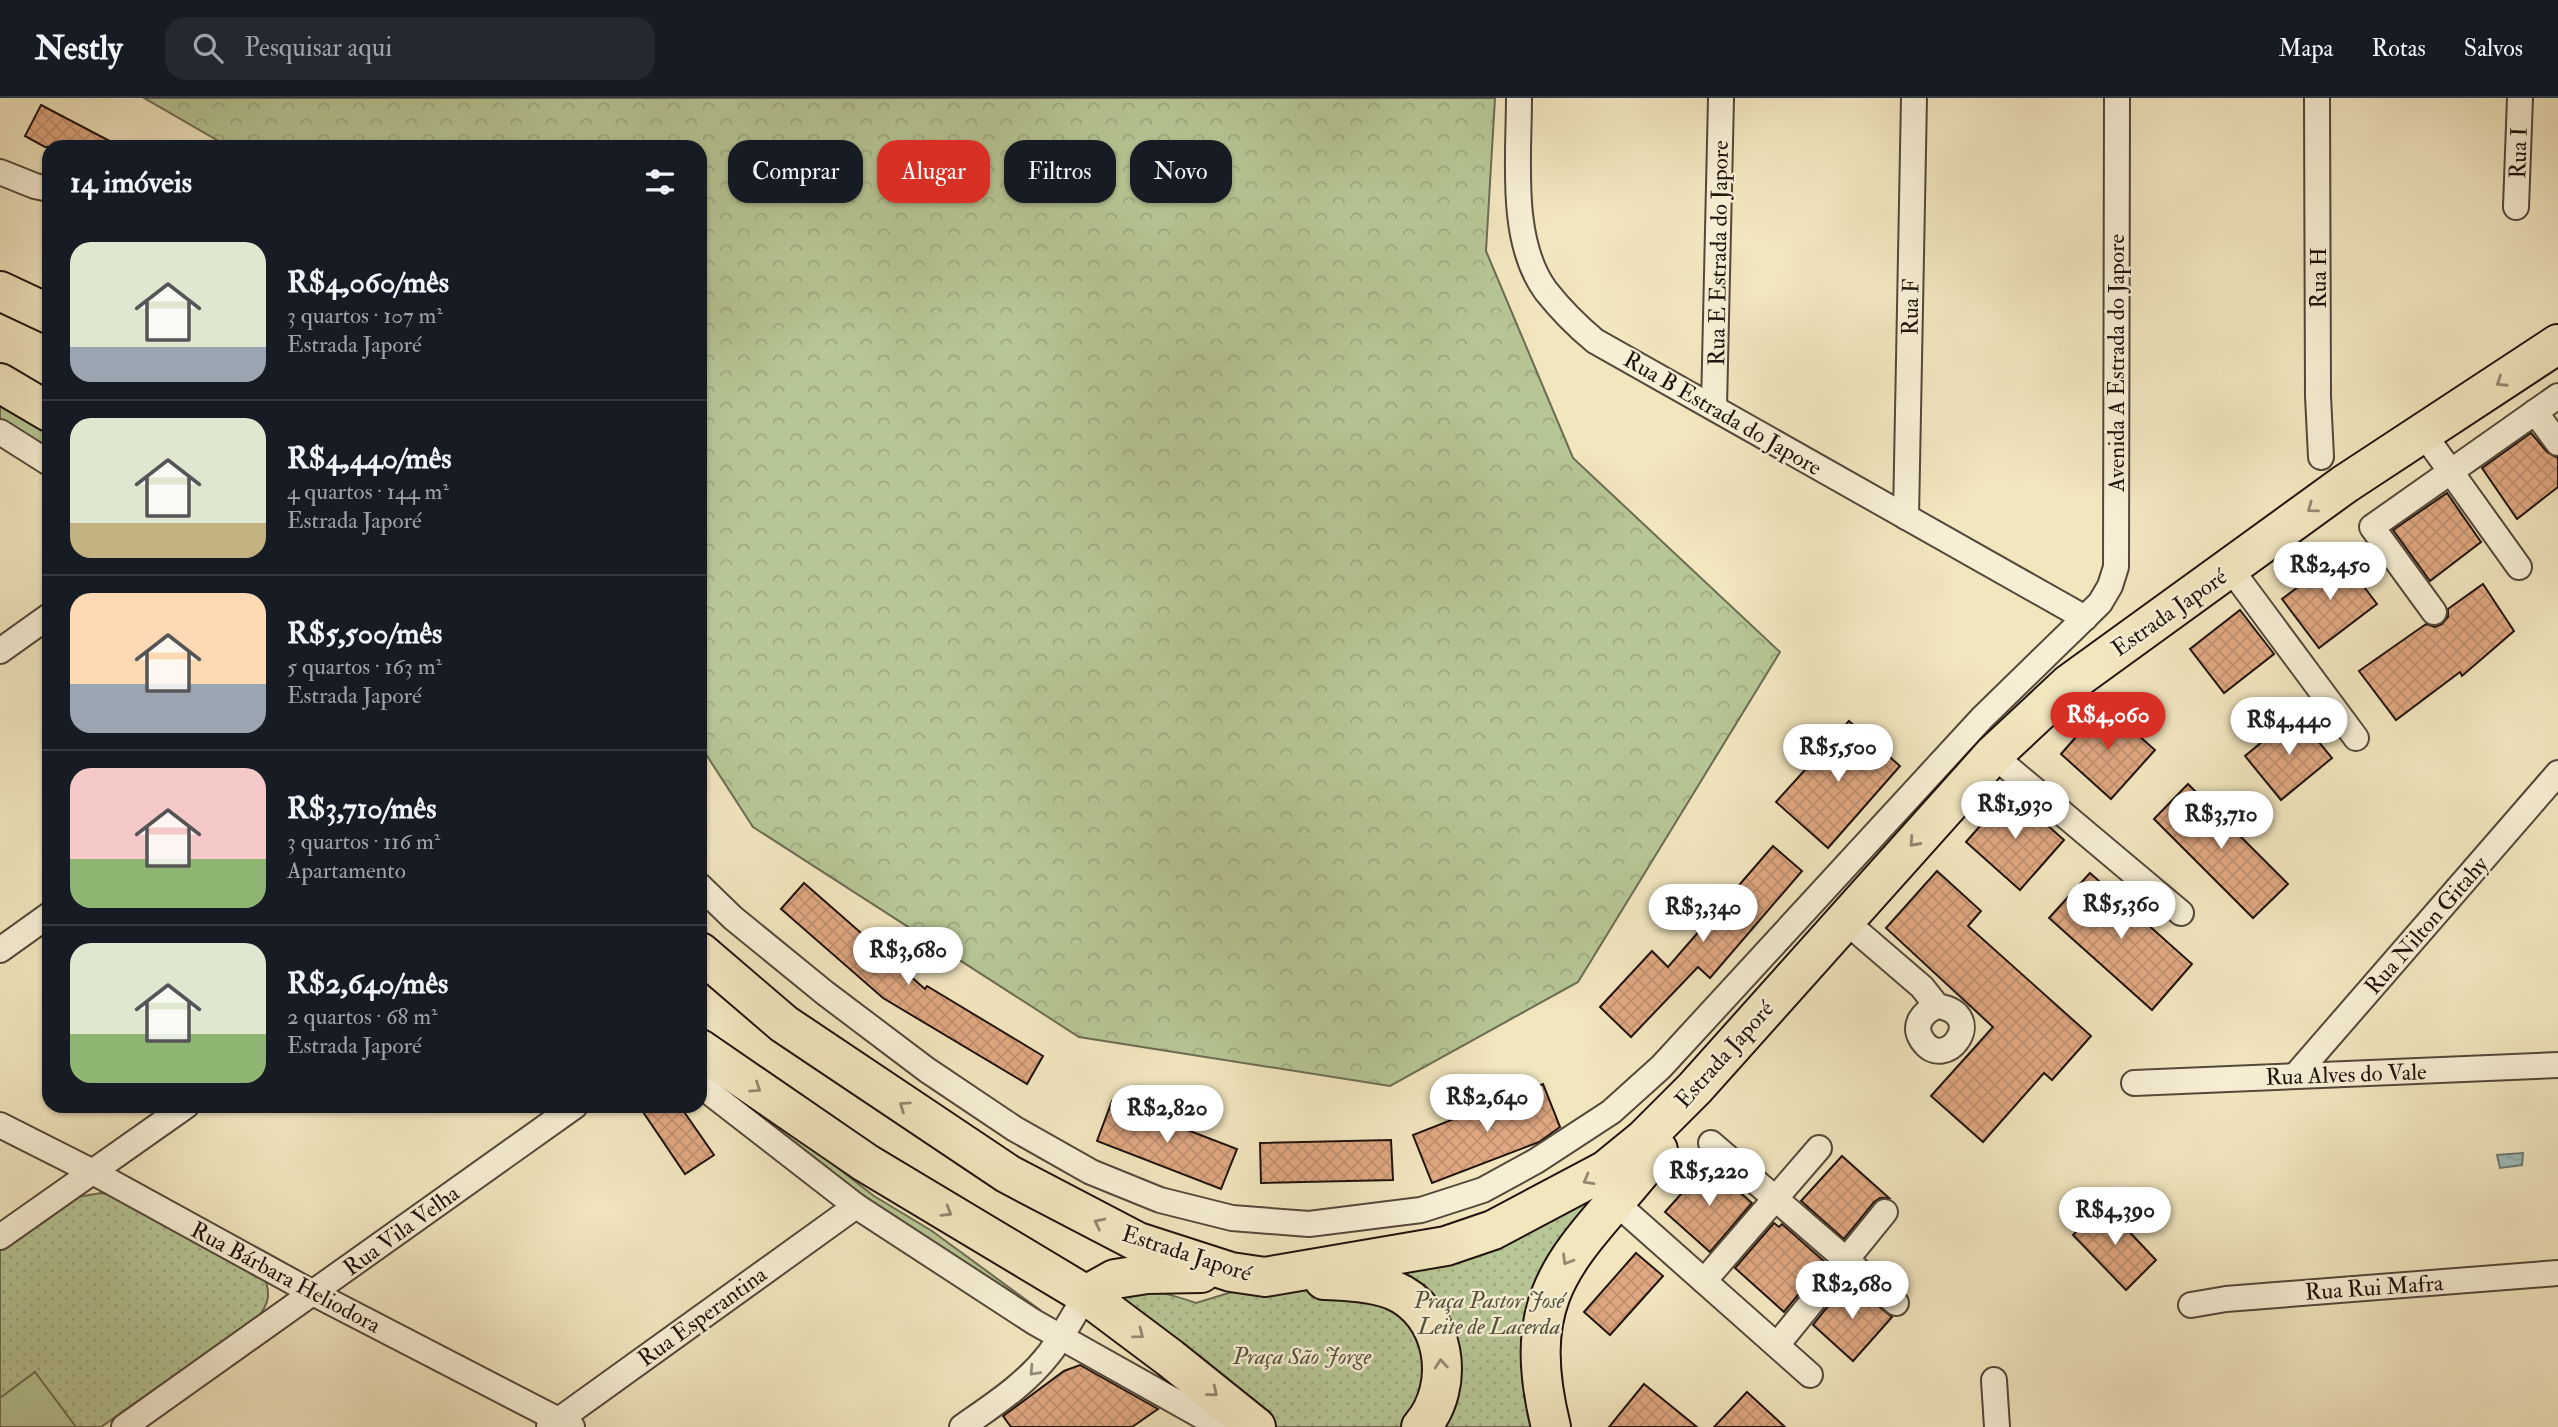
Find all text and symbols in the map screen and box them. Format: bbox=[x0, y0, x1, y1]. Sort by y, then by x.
search box bbox=[165, 17, 655, 80]
text: Nestly bbox=[35, 28, 123, 69]
icon: search bbox=[189, 29, 227, 67]
text: Pesquisar aqui bbox=[245, 32, 392, 64]
text: Mapa bbox=[2278, 33, 2333, 64]
text: Rotas bbox=[2371, 33, 2426, 64]
text: Salvos bbox=[2464, 33, 2523, 64]
street label: Rua I bbox=[2503, 127, 2534, 179]
chip: Comprar bbox=[728, 140, 863, 203]
chip: Alugar bbox=[877, 140, 990, 203]
chip: Filtros bbox=[1004, 140, 1116, 203]
chip: Novo bbox=[1130, 140, 1232, 203]
street label: Rua E Estrada do Japore bbox=[1702, 140, 1736, 366]
icon: filters bbox=[641, 163, 679, 201]
text: 14 imóveis bbox=[70, 164, 192, 201]
street label: Avenida A Estrada do Japore bbox=[2102, 234, 2132, 493]
street label: Rua H bbox=[2304, 247, 2333, 309]
text: R$4,060/mês bbox=[287, 264, 449, 301]
icon: home bbox=[126, 270, 210, 354]
street label: Rua F bbox=[1896, 278, 1925, 336]
text: 3 quartos · 107 m² bbox=[287, 301, 443, 330]
text: Estrada Japoré bbox=[287, 330, 422, 359]
street label: Rua B Estrada do Japore bbox=[1618, 345, 1827, 483]
one-way arrow bbox=[2496, 373, 2509, 386]
text: R$4,440/mês bbox=[287, 440, 452, 477]
icon: home bbox=[126, 446, 210, 530]
text: 4 quartos · 144 m² bbox=[287, 477, 449, 506]
one-way arrow bbox=[2307, 500, 2320, 512]
text: Estrada Japoré bbox=[287, 506, 422, 535]
pin: R$2,450 bbox=[2265, 542, 2395, 602]
text: R$2,450 bbox=[2289, 550, 2371, 579]
street label: Estrada Japoré bbox=[2106, 562, 2234, 664]
text: R$5,500/mês bbox=[287, 615, 442, 652]
icon: home bbox=[126, 621, 210, 705]
text: 5 quartos · 163 m² bbox=[287, 652, 442, 681]
text: Estrada Japoré bbox=[287, 681, 422, 710]
pin: R$4,060 bbox=[2043, 692, 2173, 752]
pin: R$4,440 bbox=[2224, 698, 2354, 757]
text: R$4,060 bbox=[2066, 700, 2150, 729]
text: R$4,440 bbox=[2247, 705, 2331, 734]
pin: R$5,500 bbox=[1773, 724, 1903, 784]
text: R$5,500 bbox=[1799, 732, 1877, 761]
pin: R$1,930 bbox=[1950, 782, 2080, 841]
text: R$1,930 bbox=[1977, 789, 2053, 818]
text: R$3,710/mês bbox=[287, 790, 436, 827]
pin: R$3,710 bbox=[2156, 792, 2286, 851]
icon: home bbox=[126, 796, 210, 880]
text: R$3,710 bbox=[2184, 799, 2258, 828]
text: 3 quartos · 116 m² bbox=[287, 827, 440, 856]
one-way arrow bbox=[1910, 834, 1922, 847]
street label: Rua Nilton Gitahy bbox=[2358, 849, 2495, 1000]
text: Apartamento bbox=[287, 856, 406, 885]
pin: R$5,360 bbox=[2056, 882, 2186, 941]
pin: R$3,340 bbox=[1638, 884, 1768, 944]
text: R$5,360 bbox=[2083, 889, 2159, 918]
text: R$3,340 bbox=[1665, 892, 1741, 921]
pin: R$3,680 bbox=[843, 928, 973, 987]
text: R$3,680 bbox=[869, 935, 947, 964]
text: R$2,640/mês bbox=[287, 965, 448, 1002]
icon: home bbox=[126, 971, 210, 1055]
street label: Estrada Japoré bbox=[1669, 994, 1781, 1115]
text: 2 quartos · 68 m² bbox=[287, 1002, 438, 1031]
text: Estrada Japoré bbox=[287, 1031, 422, 1060]
street label: Rua Alves do Vale bbox=[2265, 1057, 2428, 1092]
pin: R$2,640 bbox=[1422, 1074, 1552, 1134]
one-way arrow bbox=[748, 1080, 761, 1092]
text: R$2,640 bbox=[1446, 1082, 1528, 1111]
pin: R$2,820 bbox=[1102, 1086, 1232, 1145]
text: R$2,820 bbox=[1127, 1093, 1207, 1122]
one-way arrow bbox=[899, 1102, 912, 1114]
pin: R$5,220 bbox=[1644, 1148, 1774, 1208]
text: R$5,220 bbox=[1669, 1156, 1749, 1185]
one-way arrow bbox=[1583, 1172, 1595, 1185]
street label: Rua Vila Velha bbox=[338, 1178, 465, 1282]
pin: R$4,390 bbox=[2050, 1188, 2180, 1247]
text: R$4,390 bbox=[2075, 1195, 2155, 1224]
one-way arrow bbox=[940, 1203, 953, 1216]
street label: Rua Bárbara Heliodora bbox=[186, 1215, 386, 1340]
one-way arrow bbox=[1094, 1217, 1106, 1231]
street label: Estrada Japoré bbox=[1118, 1219, 1256, 1289]
one-way arrow bbox=[1562, 1253, 1575, 1266]
street label: Rua Esperantina bbox=[632, 1259, 774, 1374]
pin: R$2,680 bbox=[1787, 1262, 1917, 1321]
street label: Rua Rui Mafra bbox=[2304, 1268, 2445, 1307]
text: R$2,680 bbox=[1812, 1269, 1892, 1298]
park label: Praça Pastor José Leite de Lacerda bbox=[1413, 1286, 1568, 1341]
one-way arrow bbox=[1131, 1325, 1144, 1338]
park label: Praça São Jorge bbox=[1232, 1342, 1372, 1371]
one-way arrow bbox=[1434, 1359, 1449, 1370]
one-way arrow bbox=[1029, 1363, 1042, 1376]
one-way arrow bbox=[1206, 1384, 1218, 1397]

